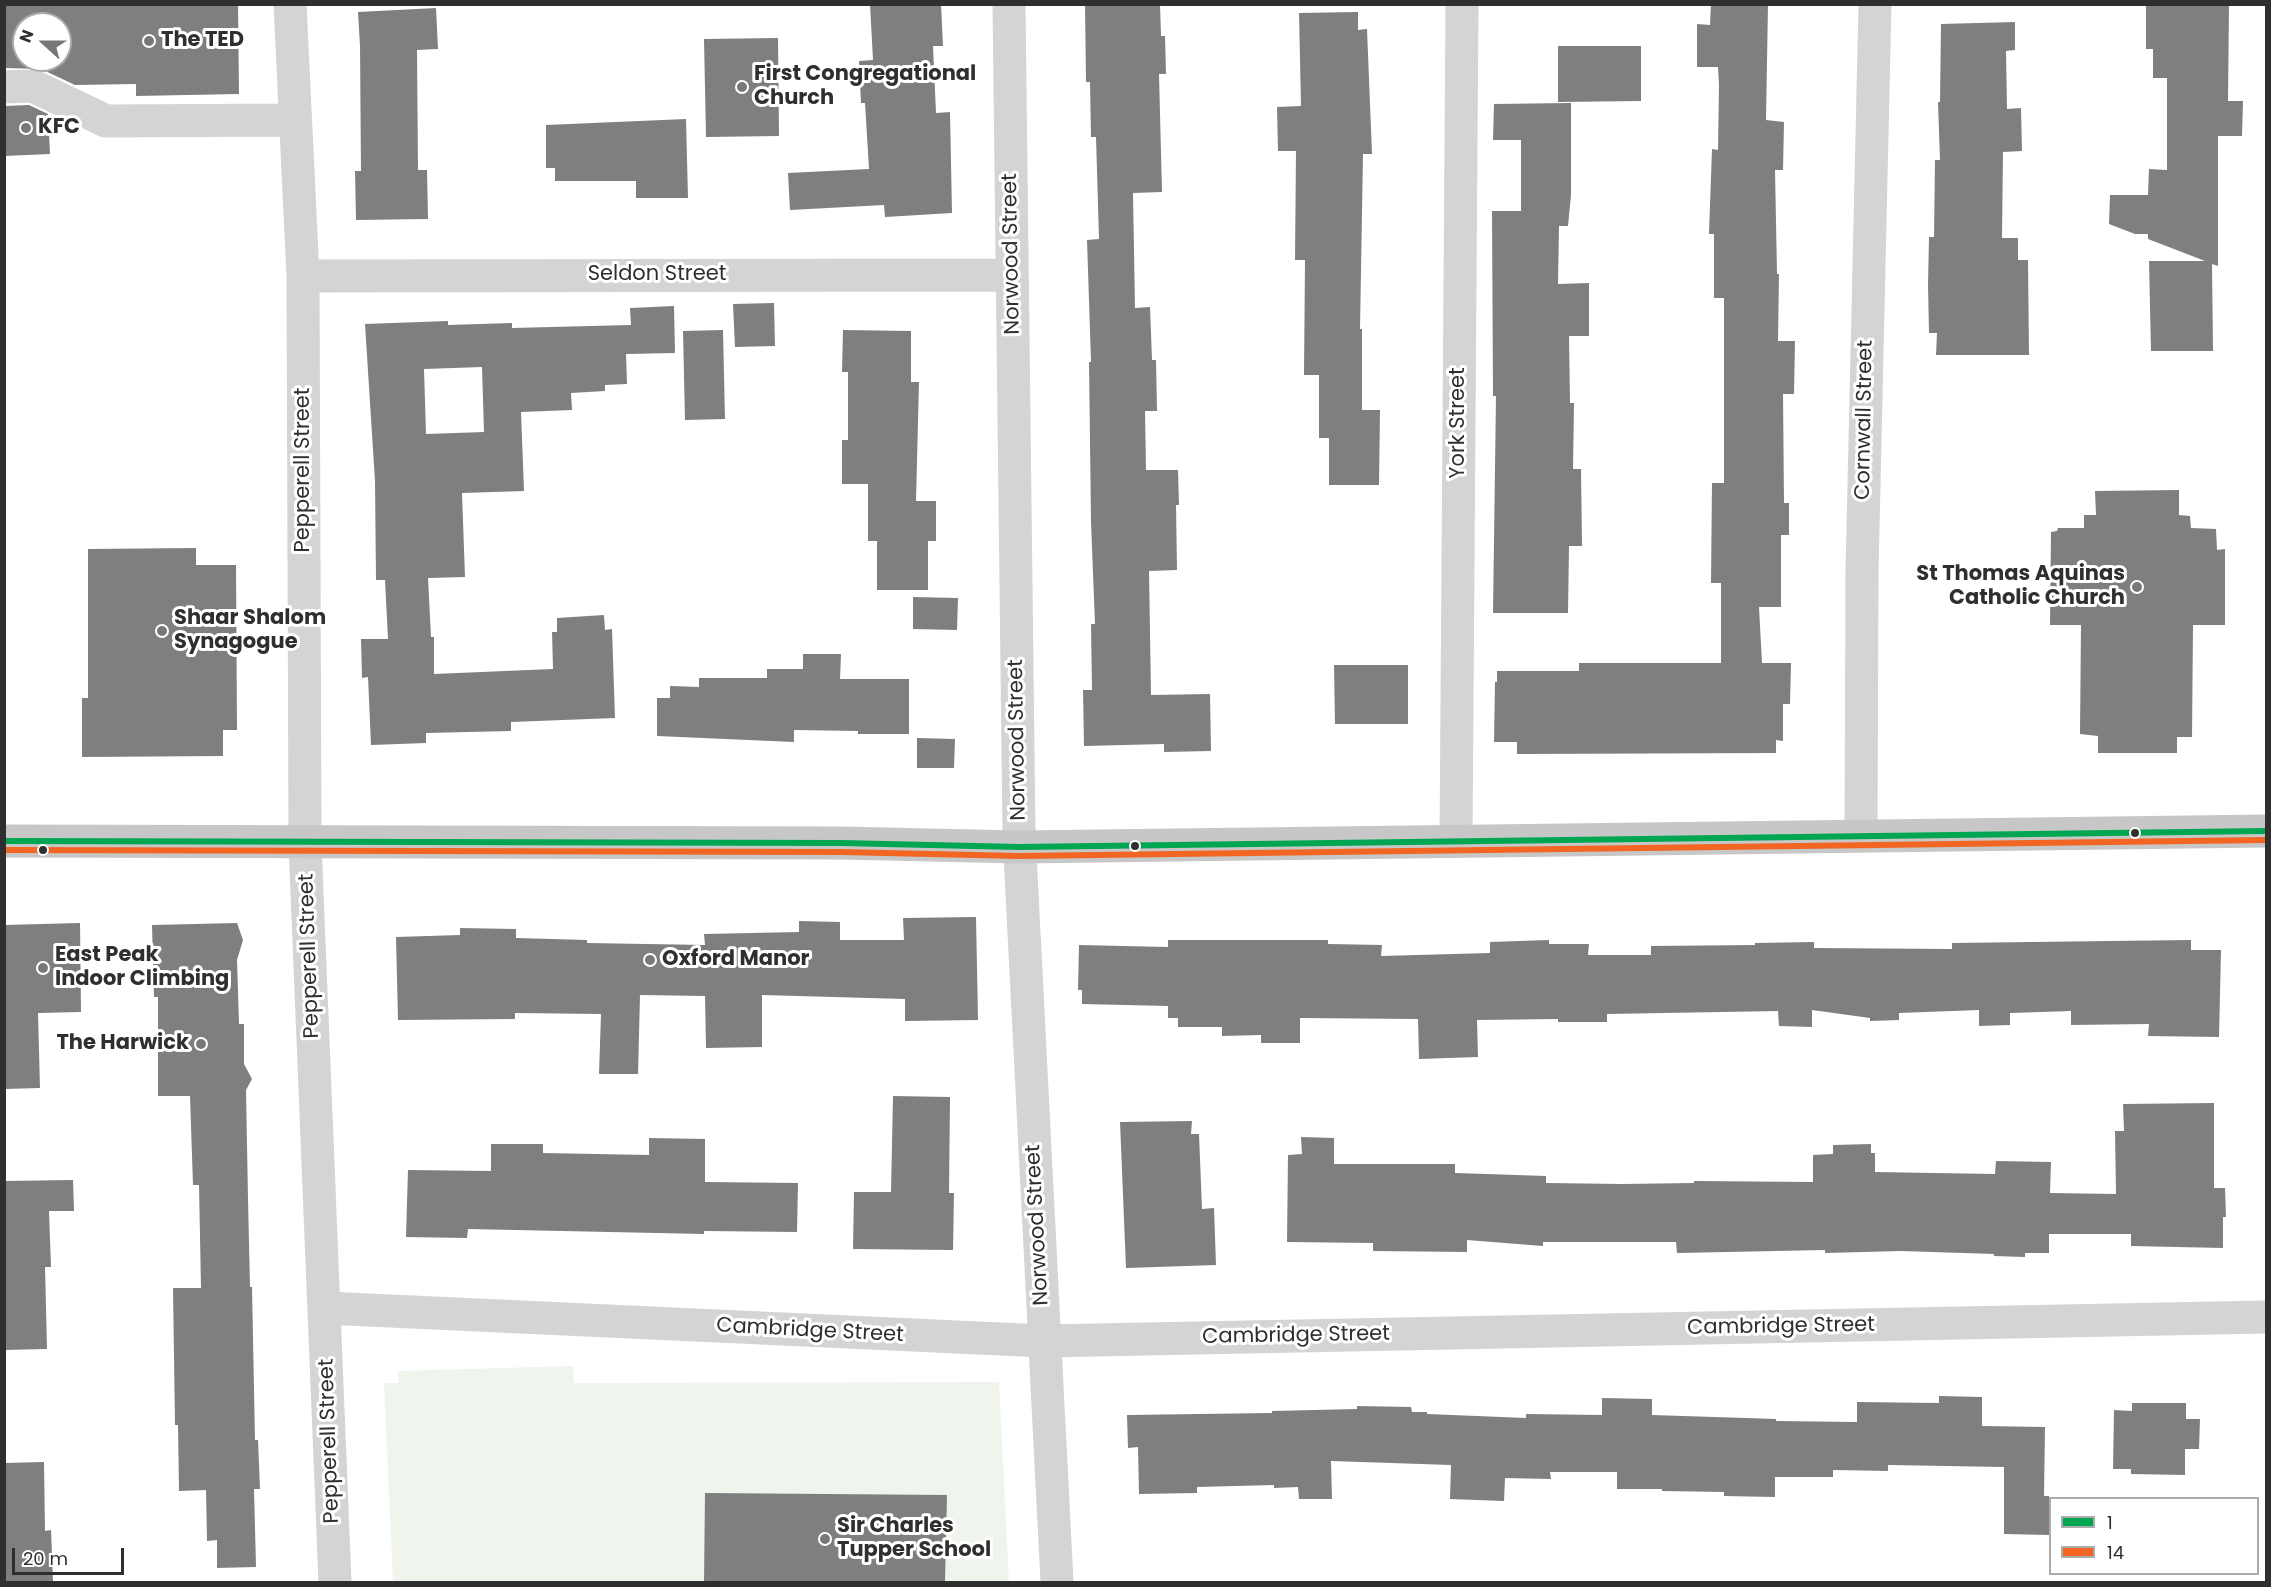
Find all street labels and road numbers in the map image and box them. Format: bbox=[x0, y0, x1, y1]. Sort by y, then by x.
street label: Norwood Street bbox=[998, 173, 1026, 335]
street label: Seldon Street bbox=[588, 262, 726, 288]
street label: Cornwall Street bbox=[1851, 340, 1879, 500]
street label: York Street bbox=[1446, 367, 1472, 479]
street label: Pepperell Street bbox=[291, 388, 317, 552]
street label: Norwood Street bbox=[1004, 659, 1032, 821]
street label: Pepperell Street bbox=[295, 873, 325, 1039]
street label: Norwood Street bbox=[1021, 1144, 1055, 1306]
street label: Cambridge Street bbox=[1687, 1313, 1875, 1341]
street label: Cambridge Street bbox=[716, 1314, 904, 1348]
street label: Cambridge Street bbox=[1202, 1322, 1390, 1350]
street label: Pepperell Street bbox=[315, 1358, 345, 1524]

